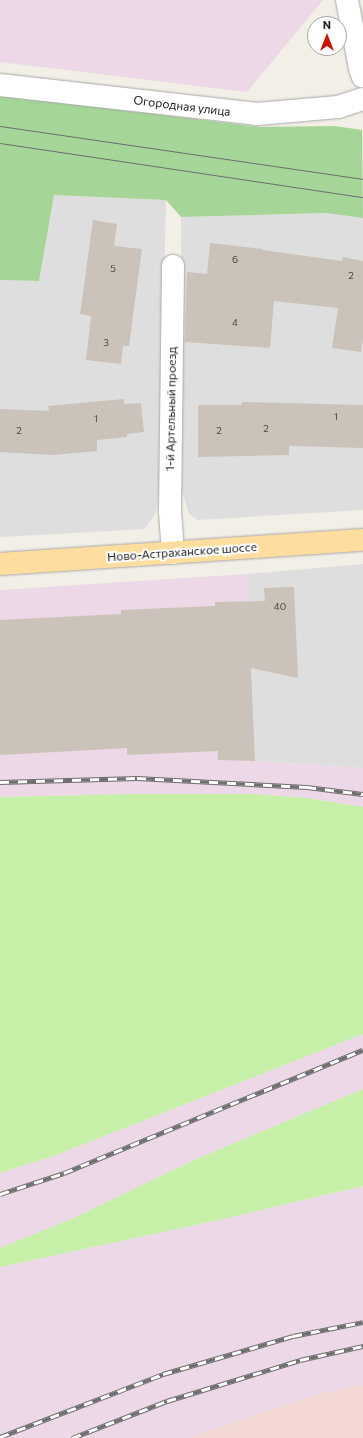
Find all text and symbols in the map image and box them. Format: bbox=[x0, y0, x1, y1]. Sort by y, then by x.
north arrow bbox=[307, 16, 347, 56]
text: N bbox=[323, 18, 331, 31]
street label: Огородная улица bbox=[133, 93, 231, 119]
house number: 6 bbox=[232, 254, 238, 266]
house number: 5 bbox=[110, 263, 116, 275]
house number: 2 bbox=[348, 270, 354, 282]
house number: 4 bbox=[232, 317, 238, 329]
house number: 3 bbox=[103, 337, 109, 349]
street label: 1-й Артельный проезд bbox=[163, 347, 179, 471]
house number: 1 bbox=[334, 411, 338, 423]
house number: 1 bbox=[94, 413, 98, 425]
house number: 2 bbox=[263, 423, 269, 435]
house number: 2 bbox=[16, 425, 22, 437]
house number: 2 bbox=[216, 425, 222, 437]
street label: Ново-Астраханское шоссе bbox=[107, 540, 257, 564]
house number: 40 bbox=[274, 601, 286, 613]

